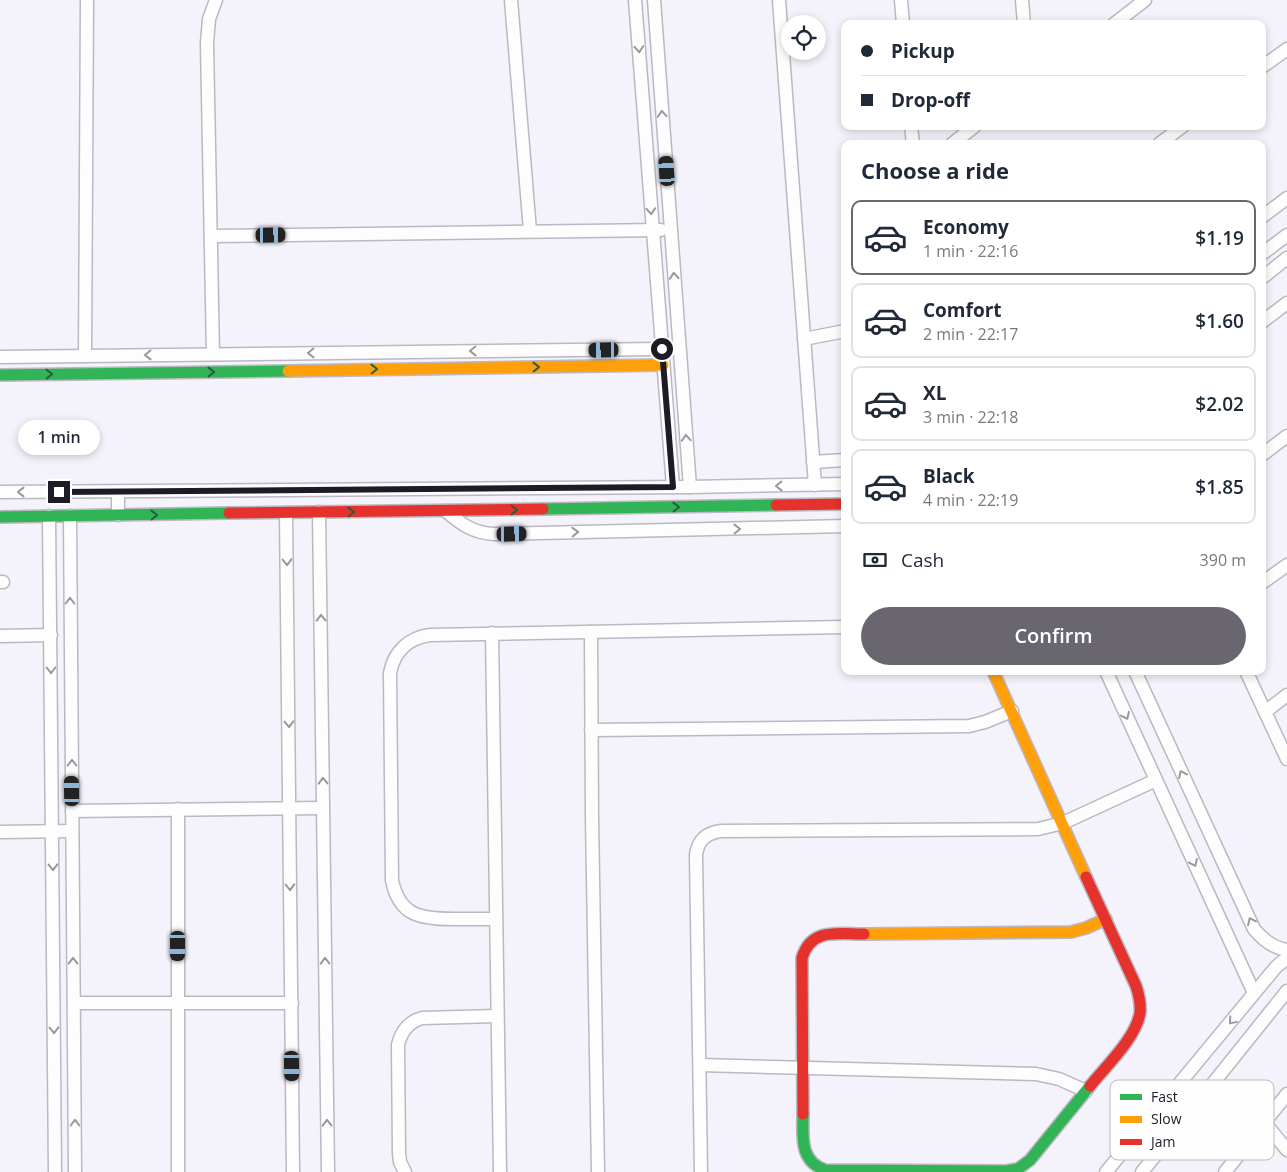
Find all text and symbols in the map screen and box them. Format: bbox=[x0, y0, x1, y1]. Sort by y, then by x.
map controls bbox=[781, 15, 826, 60]
button: locate bbox=[781, 15, 826, 60]
text: Pickup bbox=[891, 38, 955, 64]
one-way arrow bbox=[633, 45, 644, 53]
text: Drop-off bbox=[891, 87, 970, 113]
one-way arrow bbox=[657, 110, 668, 118]
text: Choose a ride bbox=[861, 155, 1009, 185]
car bbox=[658, 156, 675, 186]
one-way arrow bbox=[646, 207, 657, 215]
text: Economy bbox=[923, 214, 1009, 240]
icon: car bbox=[863, 215, 908, 260]
text: $1.19 bbox=[1195, 225, 1244, 251]
car bbox=[255, 227, 286, 243]
text: 1 min · 22:16 bbox=[923, 240, 1018, 262]
one-way arrow bbox=[669, 272, 680, 280]
text: Comfort bbox=[923, 297, 1002, 323]
icon: car bbox=[863, 298, 908, 343]
text: $1.60 bbox=[1195, 308, 1244, 334]
text: 2 min · 22:17 bbox=[923, 323, 1018, 345]
route start bbox=[651, 338, 673, 360]
car bbox=[588, 342, 619, 358]
one-way arrow bbox=[469, 346, 477, 356]
one-way arrow bbox=[307, 348, 314, 358]
one-way arrow bbox=[144, 350, 152, 360]
one-way arrow bbox=[532, 362, 540, 372]
one-way arrow bbox=[370, 364, 378, 375]
one-way arrow bbox=[208, 367, 215, 377]
one-way arrow bbox=[45, 369, 53, 379]
text: XL bbox=[923, 380, 946, 406]
icon: car bbox=[863, 381, 908, 426]
text: $2.02 bbox=[1195, 391, 1244, 417]
text: 3 min · 22:18 bbox=[923, 406, 1018, 428]
callout: 1 min bbox=[18, 420, 100, 454]
text: 1 min bbox=[37, 426, 81, 448]
one-way arrow bbox=[681, 434, 692, 442]
text: Black bbox=[923, 463, 975, 489]
icon: car bbox=[863, 464, 908, 509]
text: $1.85 bbox=[1195, 474, 1244, 500]
route end bbox=[48, 481, 70, 503]
one-way arrow bbox=[775, 481, 782, 491]
one-way arrow bbox=[17, 487, 25, 497]
text: 4 min · 22:19 bbox=[923, 489, 1018, 511]
one-way arrow bbox=[672, 502, 680, 512]
one-way arrow bbox=[510, 505, 518, 515]
one-way arrow bbox=[348, 507, 355, 517]
one-way arrow bbox=[150, 510, 158, 520]
one-way arrow bbox=[734, 523, 742, 534]
car bbox=[496, 526, 527, 542]
one-way arrow bbox=[572, 527, 579, 537]
icon: cash bbox=[861, 546, 889, 574]
text: Cash bbox=[901, 547, 944, 573]
text: 390 m bbox=[1200, 549, 1246, 571]
one-way arrow bbox=[282, 558, 292, 566]
one-way arrow bbox=[65, 597, 76, 605]
button: Confirm bbox=[861, 607, 1246, 665]
one-way arrow bbox=[315, 614, 326, 622]
one-way arrow bbox=[46, 666, 56, 674]
one-way arrow bbox=[1120, 710, 1130, 719]
one-way arrow bbox=[283, 720, 294, 728]
one-way arrow bbox=[67, 759, 77, 767]
one-way arrow bbox=[1178, 770, 1189, 779]
car bbox=[64, 776, 79, 806]
one-way arrow bbox=[318, 777, 328, 784]
one-way arrow bbox=[1188, 858, 1198, 867]
one-way arrow bbox=[48, 864, 58, 872]
one-way arrow bbox=[285, 883, 296, 891]
one-way arrow bbox=[1246, 917, 1257, 926]
car bbox=[170, 931, 185, 961]
one-way arrow bbox=[68, 957, 78, 964]
one-way arrow bbox=[320, 957, 330, 964]
one-way arrow bbox=[1228, 1015, 1237, 1024]
one-way arrow bbox=[49, 1026, 59, 1034]
car bbox=[284, 1051, 299, 1081]
legend bbox=[1110, 1080, 1274, 1160]
text: Fast bbox=[1151, 1087, 1178, 1106]
text: Slow bbox=[1151, 1109, 1182, 1128]
one-way arrow bbox=[69, 1119, 80, 1127]
one-way arrow bbox=[322, 1119, 332, 1127]
text: Jam bbox=[1149, 1132, 1176, 1151]

